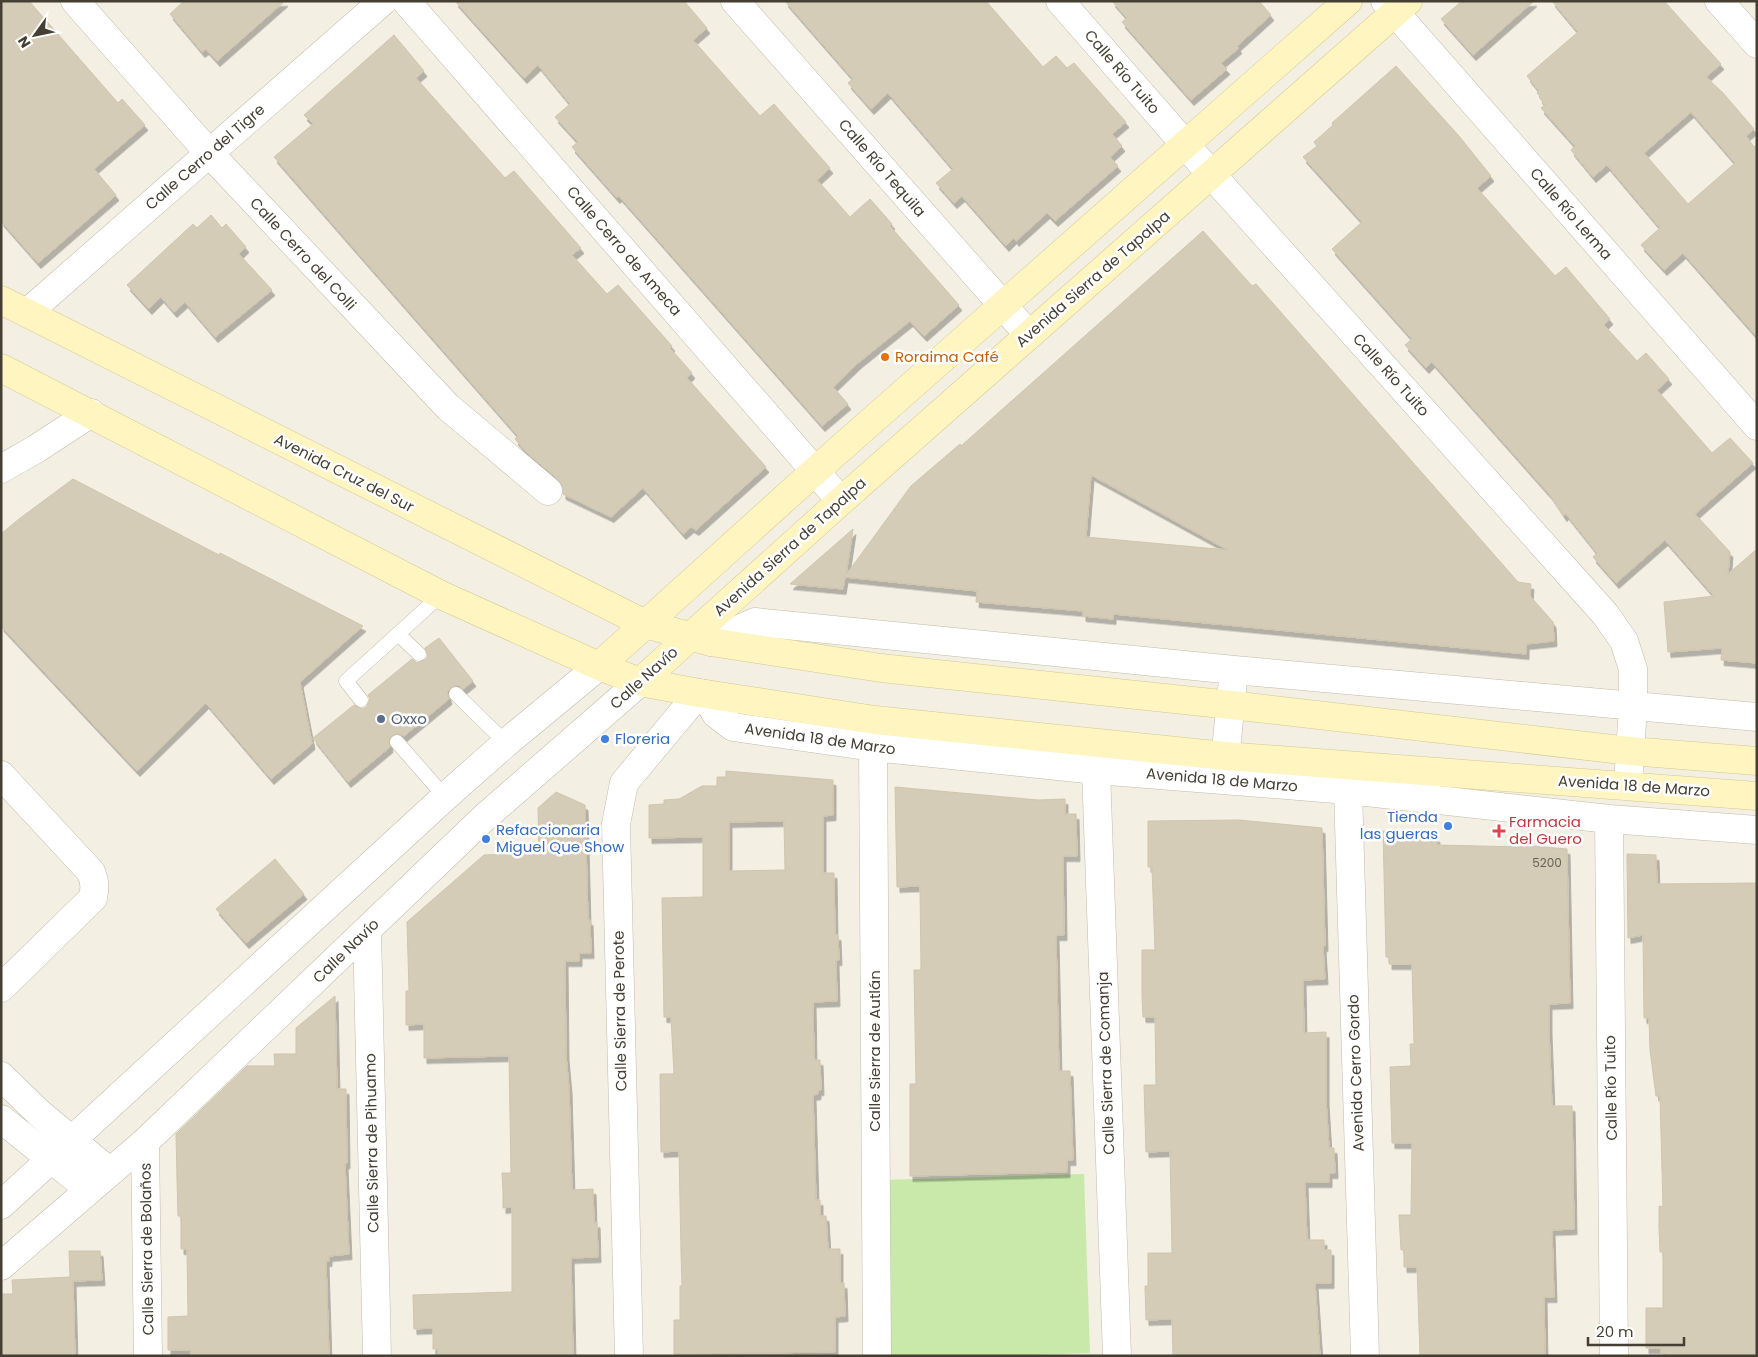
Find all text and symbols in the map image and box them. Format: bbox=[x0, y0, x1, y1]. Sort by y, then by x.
north arrow bbox=[10, 10, 60, 60]
street label: Calle Río Tuito bbox=[1080, 25, 1165, 118]
text: N bbox=[13, 32, 35, 52]
street label: Calle Cerro del Tigre bbox=[140, 99, 269, 214]
street label: Calle Río Tequila bbox=[834, 114, 931, 221]
street label: Calle Río Lerma bbox=[1525, 163, 1617, 264]
street label: Calle Cerro de Ameca bbox=[562, 181, 687, 320]
street label: Calle Cerro del Colli bbox=[245, 193, 361, 315]
street label: Avenida Sierra de Tapalpa bbox=[1011, 206, 1174, 352]
street label: Calle Río Tuito bbox=[1348, 329, 1434, 421]
place label: Roraima Café bbox=[895, 346, 999, 367]
marker: Roraima Café bbox=[879, 351, 891, 363]
street label: Avenida Cruz del Sur bbox=[271, 428, 418, 517]
street label: Avenida Sierra de Tapalpa bbox=[709, 472, 870, 621]
street label: Calle Navío bbox=[605, 641, 682, 714]
place label: Oxxo bbox=[391, 708, 427, 729]
marker: Oxxo bbox=[375, 713, 387, 725]
street label: Avenida 18 de Marzo bbox=[743, 718, 897, 759]
place label: Floreria bbox=[615, 728, 670, 749]
marker: Floreria bbox=[599, 733, 611, 745]
street label: Avenida 18 de Marzo bbox=[1145, 762, 1299, 797]
street label: Avenida 18 de Marzo bbox=[1557, 770, 1711, 801]
place label: Tienda las gueras bbox=[1360, 806, 1438, 844]
place label: Farmacia del Guero bbox=[1509, 811, 1582, 849]
place label: Refaccionaria Miguel Que Show bbox=[496, 819, 625, 857]
marker: Tienda las gueras bbox=[1442, 820, 1454, 832]
marker: Farmacia del Guero bbox=[1493, 825, 1505, 837]
marker: Refaccionaria Miguel Que Show bbox=[480, 833, 492, 845]
house number: 5200 bbox=[1532, 854, 1562, 871]
street label: Calle Navío bbox=[308, 914, 383, 988]
street label: Calle Sierra de Perote bbox=[608, 930, 631, 1092]
street label: Calle Sierra de Autlán bbox=[864, 970, 885, 1132]
street label: Calle Sierra de Comanja bbox=[1092, 971, 1119, 1155]
street label: Avenida Cerro Gordo bbox=[1342, 994, 1369, 1152]
street label: Calle Río Tuito bbox=[1599, 1035, 1622, 1141]
street label: Calle Sierra de Pihuamo bbox=[359, 1053, 384, 1233]
street label: Calle Sierra de Bolaños bbox=[134, 1162, 159, 1335]
scale bar bbox=[1588, 1314, 1684, 1346]
text: 20 m bbox=[1596, 1321, 1634, 1342]

